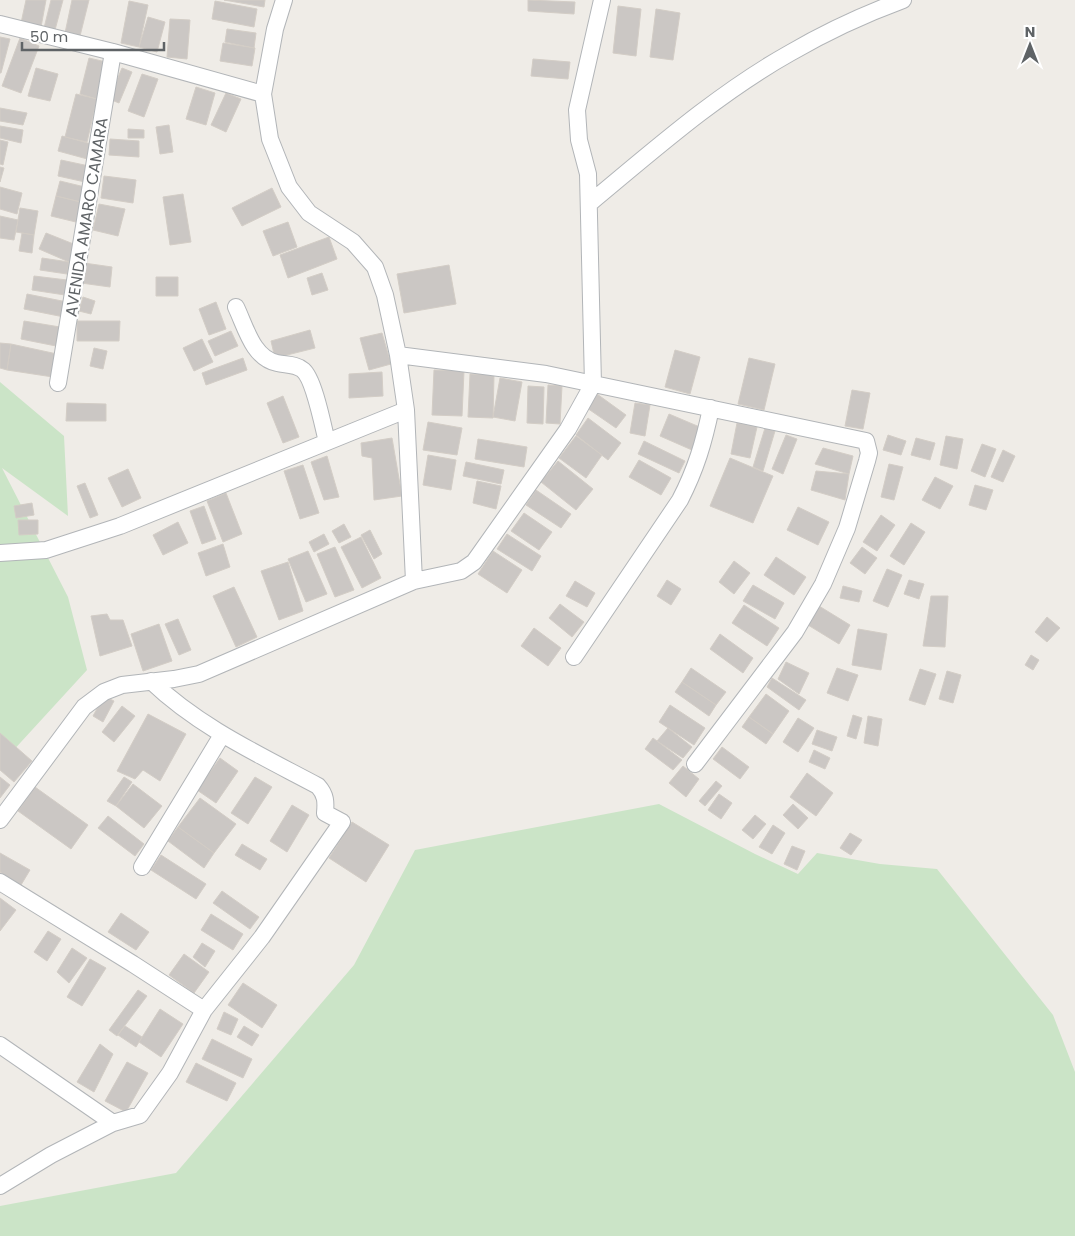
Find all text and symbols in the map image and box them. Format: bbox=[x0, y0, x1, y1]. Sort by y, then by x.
scale bar bbox=[22, 20, 165, 52]
north arrow bbox=[1005, 20, 1055, 70]
text: N bbox=[1025, 22, 1035, 42]
text: 50 m bbox=[30, 26, 68, 47]
street label: AVENIDA AMARO CAMARA bbox=[59, 116, 114, 318]

